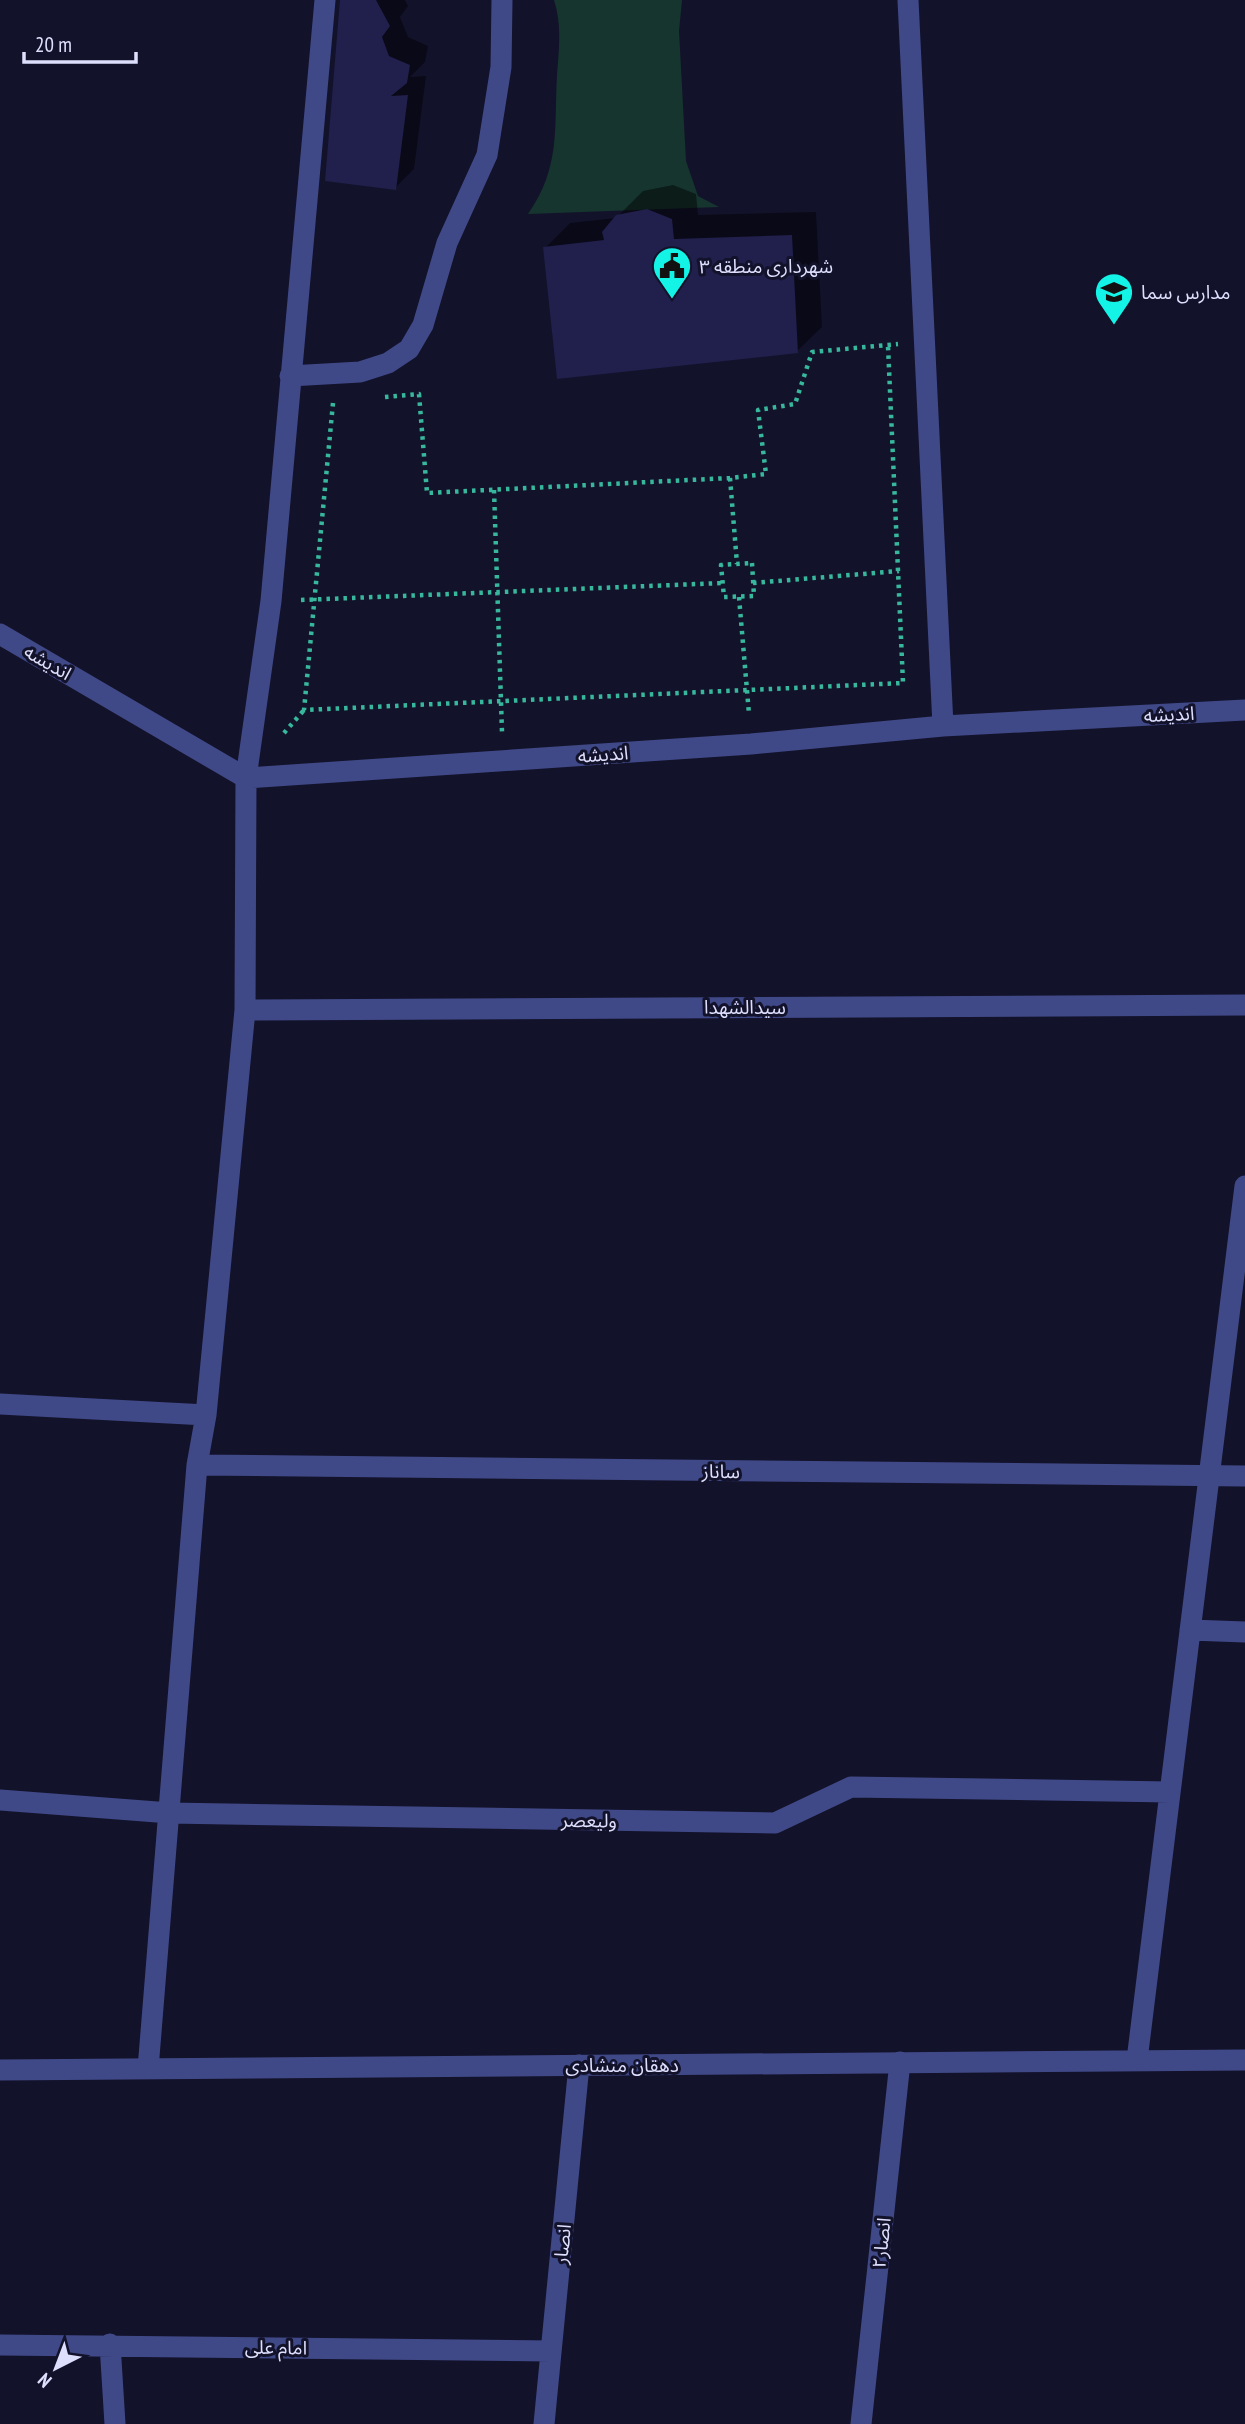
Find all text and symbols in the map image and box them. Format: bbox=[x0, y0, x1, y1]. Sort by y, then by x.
scale bar bbox=[24, 21, 136, 65]
text: 20 m bbox=[35, 31, 72, 58]
public building icon: شهرداری منطقه ۳ bbox=[651, 245, 693, 300]
place label: شهرداری منطقه ۳ bbox=[699, 254, 833, 278]
school or university icon: مدارس سما bbox=[1093, 271, 1135, 326]
place label: مدارس سما bbox=[1141, 280, 1230, 304]
street label: اندیشه bbox=[20, 639, 76, 685]
street label: اندیشه bbox=[1143, 701, 1195, 727]
street label: اندیشه bbox=[577, 740, 629, 768]
street label: سیدالشهدا bbox=[704, 995, 786, 1019]
street label: ساناز bbox=[701, 1459, 740, 1483]
street label: ولیعصر bbox=[560, 1807, 617, 1832]
street label: دهقان منشادی bbox=[565, 2053, 679, 2077]
street label: انصار۲ bbox=[866, 2216, 896, 2270]
street label: انصار bbox=[548, 2223, 576, 2266]
north arrow bbox=[21, 2333, 91, 2403]
street label: امام علی bbox=[244, 2334, 307, 2363]
text: N bbox=[33, 2368, 56, 2393]

